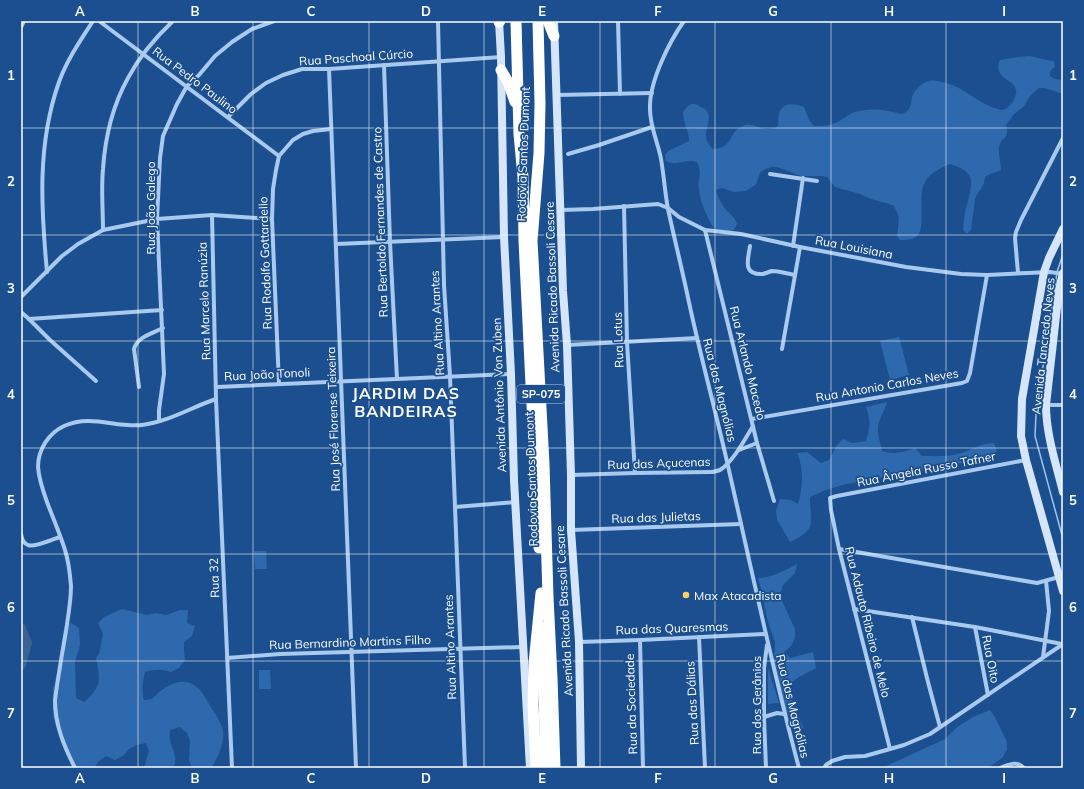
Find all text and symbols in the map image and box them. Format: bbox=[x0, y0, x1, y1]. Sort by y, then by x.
text: A bbox=[75, 3, 85, 19]
text: B bbox=[191, 3, 200, 19]
text: C bbox=[307, 3, 316, 19]
text: D bbox=[421, 3, 431, 19]
text: E bbox=[538, 3, 546, 19]
text: F bbox=[654, 3, 662, 19]
text: G bbox=[768, 3, 778, 19]
text: H bbox=[884, 3, 894, 19]
text: I bbox=[1002, 3, 1006, 19]
street label: Rua Pedro Paulino bbox=[150, 43, 240, 117]
street label: Rua Paschoal Cúrcio bbox=[299, 46, 414, 68]
text: 1 bbox=[7, 67, 15, 83]
text: 1 bbox=[1069, 67, 1077, 83]
street label: Rodovia Santos Dumont bbox=[513, 86, 533, 222]
street label: Rua Bertoldo Fernandes de Castro bbox=[369, 126, 391, 318]
street label: Rua João Galego bbox=[143, 161, 158, 255]
text: 2 bbox=[7, 173, 15, 189]
text: 2 bbox=[1069, 173, 1077, 189]
street label: Rua Rodolfo Gottardello bbox=[255, 196, 275, 330]
street label: Avenida Ricado Bassoli Cesare bbox=[542, 201, 562, 373]
street label: Rua Louisiana bbox=[814, 232, 894, 262]
street label: Rua Marcelo Ranúzia bbox=[194, 242, 214, 360]
street label: Rua Altino Arantes bbox=[427, 270, 447, 376]
street label: Avenida Tancredo Neves bbox=[1028, 277, 1058, 415]
text: 3 bbox=[7, 280, 15, 296]
text: 3 bbox=[1069, 280, 1077, 296]
street label: Rua Arlando Macedo bbox=[727, 304, 769, 422]
street label: Rua Lotus bbox=[610, 312, 626, 368]
street label: Avenida Antônio Von Zuben bbox=[489, 317, 509, 473]
street label: Rua das Magnólias bbox=[700, 337, 740, 444]
street label: Rua José Florense Teixeira bbox=[323, 346, 343, 492]
street label: Rua João Tonoli bbox=[224, 364, 311, 384]
street label: Rua Antonio Carlos Neves bbox=[814, 365, 960, 405]
district label: JARDIM DAS BANDEIRAS bbox=[352, 383, 460, 421]
road number: SP-075 bbox=[517, 385, 565, 403]
text: 4 bbox=[7, 386, 15, 402]
text: 4 bbox=[1069, 386, 1077, 402]
street label: Rodovia Santos Dumont bbox=[521, 411, 541, 547]
street label: Rua Ângela Russo Tafner bbox=[855, 448, 997, 490]
street label: Rua das Açucenas bbox=[607, 454, 711, 472]
text: 5 bbox=[7, 492, 15, 508]
text: 5 bbox=[1069, 492, 1077, 508]
street label: Rua das Julietas bbox=[611, 508, 701, 526]
street label: Avenida Ricado Bassoli Cesare bbox=[552, 525, 576, 697]
street label: Rua Adauto Ribeiro de Melo bbox=[842, 545, 894, 699]
street label: Rua 32 bbox=[206, 558, 222, 598]
place label: Max Atacadista bbox=[694, 588, 782, 603]
marker: Max Atacadista bbox=[681, 590, 691, 600]
street label: Rua Altino Arantes bbox=[441, 594, 459, 700]
text: 6 bbox=[7, 599, 15, 615]
text: 6 bbox=[1069, 599, 1077, 615]
street label: Rua das Quaresmas bbox=[615, 619, 729, 637]
street label: Rua Bernardino Martins Filho bbox=[269, 632, 431, 652]
street label: Rua Oito bbox=[979, 634, 1003, 684]
street label: Rua da Sociedade bbox=[622, 653, 640, 755]
street label: Rua das Magnólias bbox=[773, 653, 813, 760]
street label: Rua dos Gerânios bbox=[749, 656, 764, 754]
street label: Rua das Dálias bbox=[682, 661, 702, 745]
text: 7 bbox=[7, 705, 15, 721]
text: 7 bbox=[1069, 705, 1077, 721]
text: A bbox=[75, 770, 85, 786]
text: B bbox=[191, 770, 200, 786]
text: C bbox=[307, 770, 316, 786]
text: D bbox=[421, 770, 431, 786]
text: E bbox=[538, 770, 546, 786]
text: F bbox=[654, 770, 662, 786]
text: G bbox=[768, 770, 778, 786]
text: H bbox=[884, 770, 894, 786]
text: I bbox=[1002, 770, 1006, 786]

